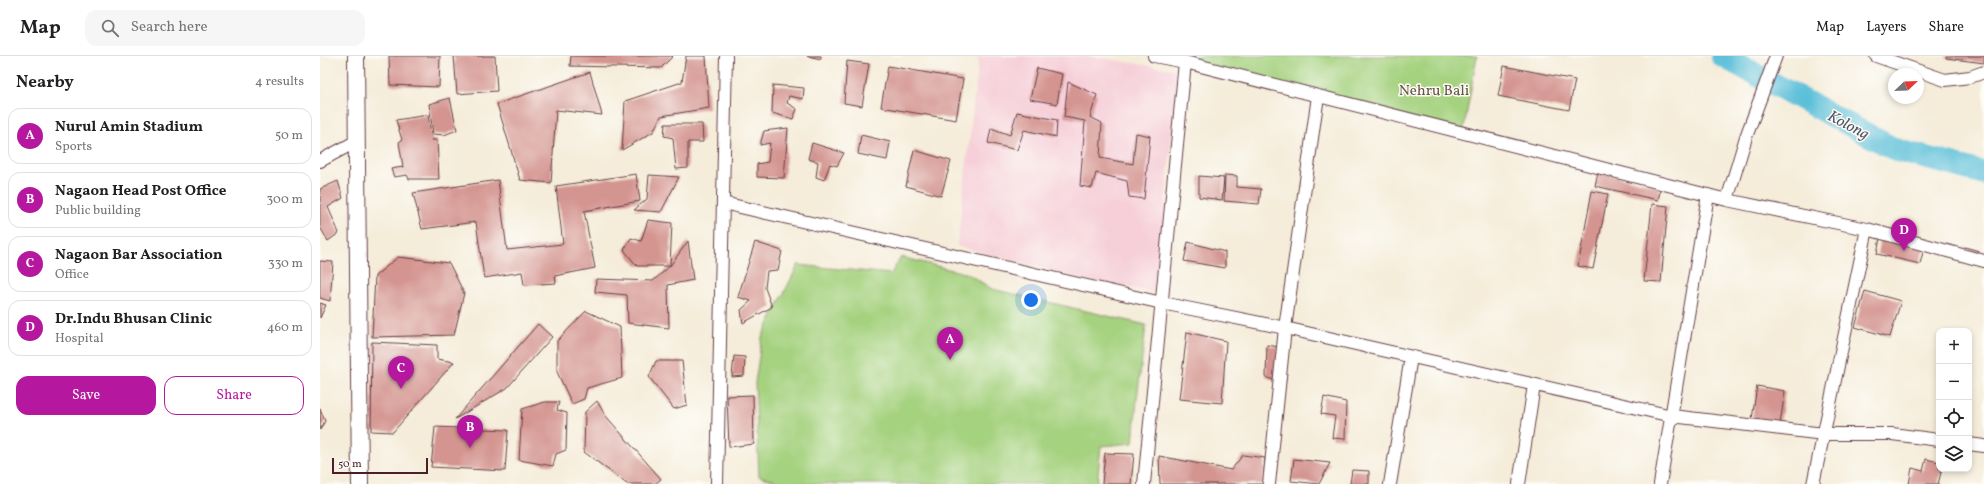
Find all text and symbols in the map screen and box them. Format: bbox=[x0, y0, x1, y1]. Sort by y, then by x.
search box bbox=[85, 10, 365, 46]
text: Map bbox=[20, 15, 61, 41]
icon: search bbox=[99, 17, 121, 39]
text: Search here bbox=[131, 17, 208, 38]
text: Map bbox=[1816, 18, 1844, 37]
text: Layers bbox=[1866, 18, 1906, 37]
text: Share bbox=[1928, 18, 1964, 37]
north arrow bbox=[1888, 68, 1924, 104]
text: Nearby bbox=[16, 71, 74, 94]
text: 4 results bbox=[255, 73, 304, 91]
park label: Nehru Bali bbox=[1399, 81, 1469, 102]
water label: Kolong bbox=[1824, 106, 1873, 146]
text: Nurul Amin Stadium bbox=[55, 117, 203, 138]
text: A bbox=[25, 127, 35, 145]
text: 50 m bbox=[275, 127, 303, 145]
text: Sports bbox=[55, 138, 92, 156]
text: Nagaon Head Post Office bbox=[55, 181, 227, 202]
text: B bbox=[26, 191, 34, 209]
text: 300 m bbox=[267, 191, 303, 209]
text: Public building bbox=[55, 202, 141, 220]
pin: D bbox=[1891, 218, 1917, 251]
text: Nagaon Bar Association bbox=[55, 245, 223, 266]
text: C bbox=[26, 255, 34, 273]
text: 330 m bbox=[268, 255, 303, 273]
text: Office bbox=[55, 266, 89, 284]
your location bbox=[1021, 290, 1041, 310]
text: Dr.Indu Bhusan Clinic bbox=[55, 309, 212, 330]
text: D bbox=[25, 319, 35, 337]
text: 460 m bbox=[267, 319, 303, 337]
pin: A bbox=[937, 327, 963, 360]
map controls bbox=[1936, 328, 1972, 472]
button: + bbox=[1936, 328, 1972, 364]
text: Hospital bbox=[55, 330, 104, 348]
pin: C bbox=[388, 356, 414, 389]
button: − bbox=[1936, 364, 1972, 400]
button: Save bbox=[16, 376, 156, 415]
button: Share bbox=[164, 376, 304, 415]
button: locate bbox=[1936, 400, 1972, 436]
pin: B bbox=[457, 415, 483, 448]
button: layers bbox=[1936, 436, 1972, 472]
scale bar bbox=[332, 456, 428, 475]
text: 50 m bbox=[338, 457, 362, 472]

